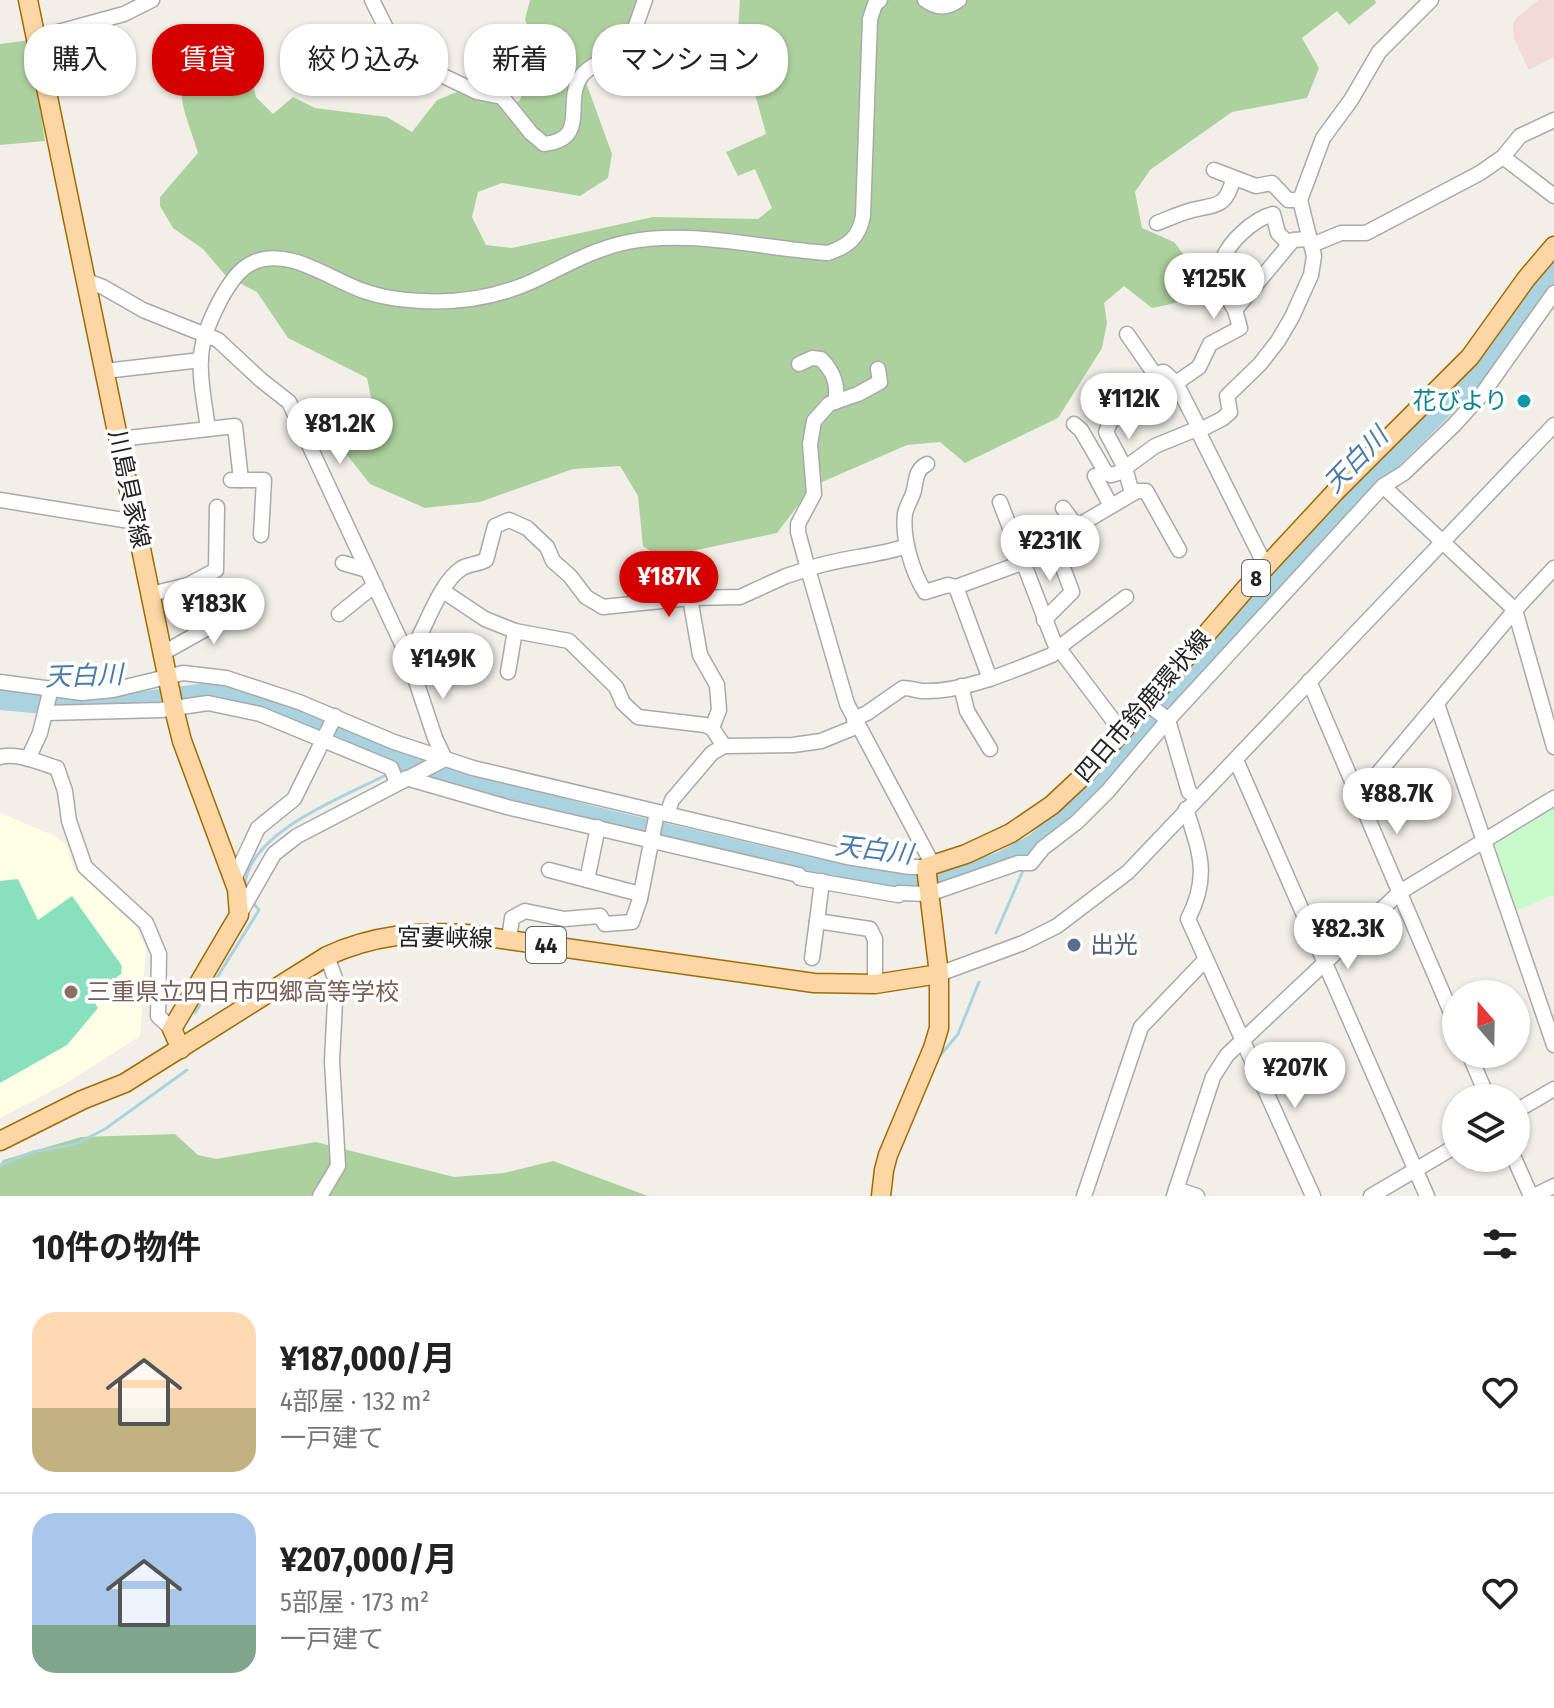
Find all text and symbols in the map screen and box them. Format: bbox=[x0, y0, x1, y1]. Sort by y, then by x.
chip: 購入 bbox=[24, 24, 136, 96]
chip: 賃貸 bbox=[152, 24, 264, 96]
chip: 絞り込み bbox=[280, 24, 448, 96]
chip: 新着 bbox=[464, 24, 576, 96]
chip: マンション bbox=[592, 24, 788, 96]
pin: ¥125K bbox=[1158, 253, 1270, 321]
text: ¥125K bbox=[1182, 263, 1246, 294]
pin: ¥112K bbox=[1073, 373, 1185, 441]
text: ¥112K bbox=[1098, 383, 1160, 414]
place label: 花びより bbox=[1412, 387, 1508, 415]
marker: 花びより bbox=[1515, 392, 1533, 410]
pin: ¥81.2K bbox=[275, 398, 405, 466]
text: ¥81.2K bbox=[305, 408, 375, 439]
water label: 天白川 bbox=[1318, 419, 1396, 499]
street label: 川島貝家線 bbox=[103, 427, 155, 551]
pin: ¥231K bbox=[994, 515, 1106, 583]
text: ¥231K bbox=[1019, 525, 1081, 556]
pin: ¥187K bbox=[613, 551, 725, 619]
road number: 8 bbox=[1242, 560, 1270, 596]
text: ¥187K bbox=[637, 561, 701, 592]
pin: ¥183K bbox=[158, 578, 270, 646]
text: ¥183K bbox=[182, 588, 246, 619]
street label: 四日市鈴鹿環状線 bbox=[1069, 624, 1217, 788]
pin: ¥149K bbox=[387, 633, 499, 701]
text: ¥149K bbox=[410, 643, 476, 674]
water label: 天白川 bbox=[44, 659, 127, 693]
pin: ¥88.7K bbox=[1332, 768, 1462, 836]
text: ¥88.7K bbox=[1361, 778, 1433, 809]
water label: 天白川 bbox=[833, 830, 918, 871]
pin: ¥82.3K bbox=[1283, 903, 1413, 971]
text: ¥82.3K bbox=[1312, 913, 1384, 944]
street label: 宮妻峡線 bbox=[397, 923, 493, 953]
road number: 44 bbox=[526, 927, 566, 963]
place label: 出光 bbox=[1090, 931, 1138, 959]
marker: 出光 bbox=[1065, 936, 1083, 954]
place label: 三重県立四日市四郷高等学校 bbox=[87, 978, 399, 1006]
north arrow bbox=[1442, 980, 1530, 1068]
map controls bbox=[1442, 980, 1530, 1172]
marker: 三重県立四日市四郷高等学校 bbox=[62, 983, 80, 1001]
pin: ¥207K bbox=[1239, 1042, 1351, 1110]
text: ¥207K bbox=[1262, 1052, 1328, 1083]
button: layers bbox=[1442, 1084, 1530, 1172]
icon: filters bbox=[1478, 1222, 1522, 1266]
text: 10件の物件 bbox=[32, 1227, 201, 1268]
text: ¥187,000/月 bbox=[280, 1338, 456, 1379]
icon: home bbox=[96, 1344, 192, 1440]
icon: heart bbox=[1478, 1370, 1522, 1414]
text: 4部屋 · 132 m² bbox=[280, 1386, 431, 1417]
text: 一戸建て bbox=[280, 1423, 384, 1454]
text: ¥207,000/月 bbox=[280, 1539, 458, 1580]
icon: home bbox=[96, 1545, 192, 1641]
icon: heart bbox=[1478, 1571, 1522, 1615]
text: 5部屋 · 173 m² bbox=[280, 1587, 429, 1618]
text: 一戸建て bbox=[280, 1624, 384, 1655]

